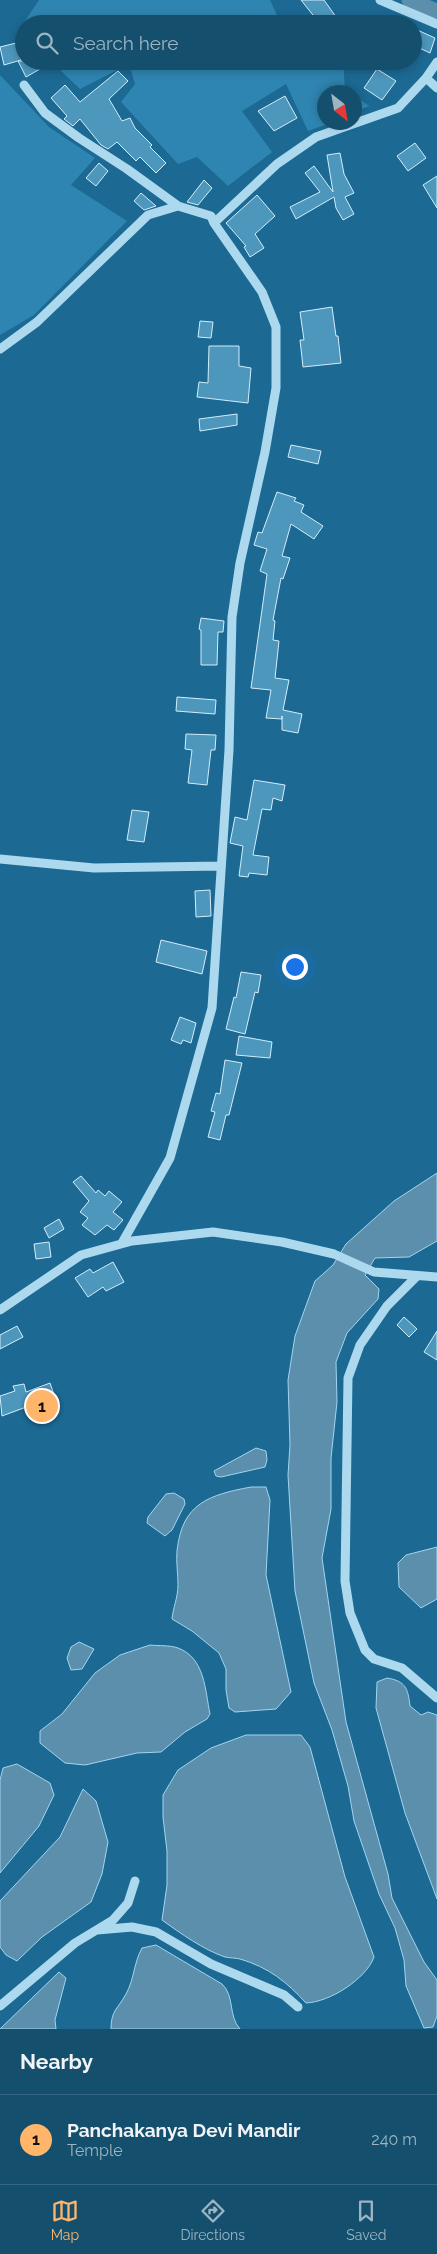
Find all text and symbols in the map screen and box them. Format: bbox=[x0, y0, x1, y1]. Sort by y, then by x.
search box bbox=[15, 15, 422, 70]
icon: search bbox=[33, 29, 61, 57]
text: Search here bbox=[73, 32, 179, 54]
north arrow bbox=[317, 85, 362, 130]
your location bbox=[282, 954, 308, 980]
pin: 1 bbox=[26, 1387, 58, 1425]
text: Nearby bbox=[20, 2049, 93, 2074]
text: Panchakanya Devi Mandir bbox=[67, 2119, 300, 2141]
text: 1 bbox=[32, 2130, 40, 2149]
text: 240 m bbox=[371, 2130, 417, 2149]
text: Temple bbox=[67, 2141, 123, 2160]
tab: Map bbox=[51, 2197, 79, 2243]
tab: Directions bbox=[180, 2197, 245, 2243]
tab: Saved bbox=[346, 2197, 386, 2243]

